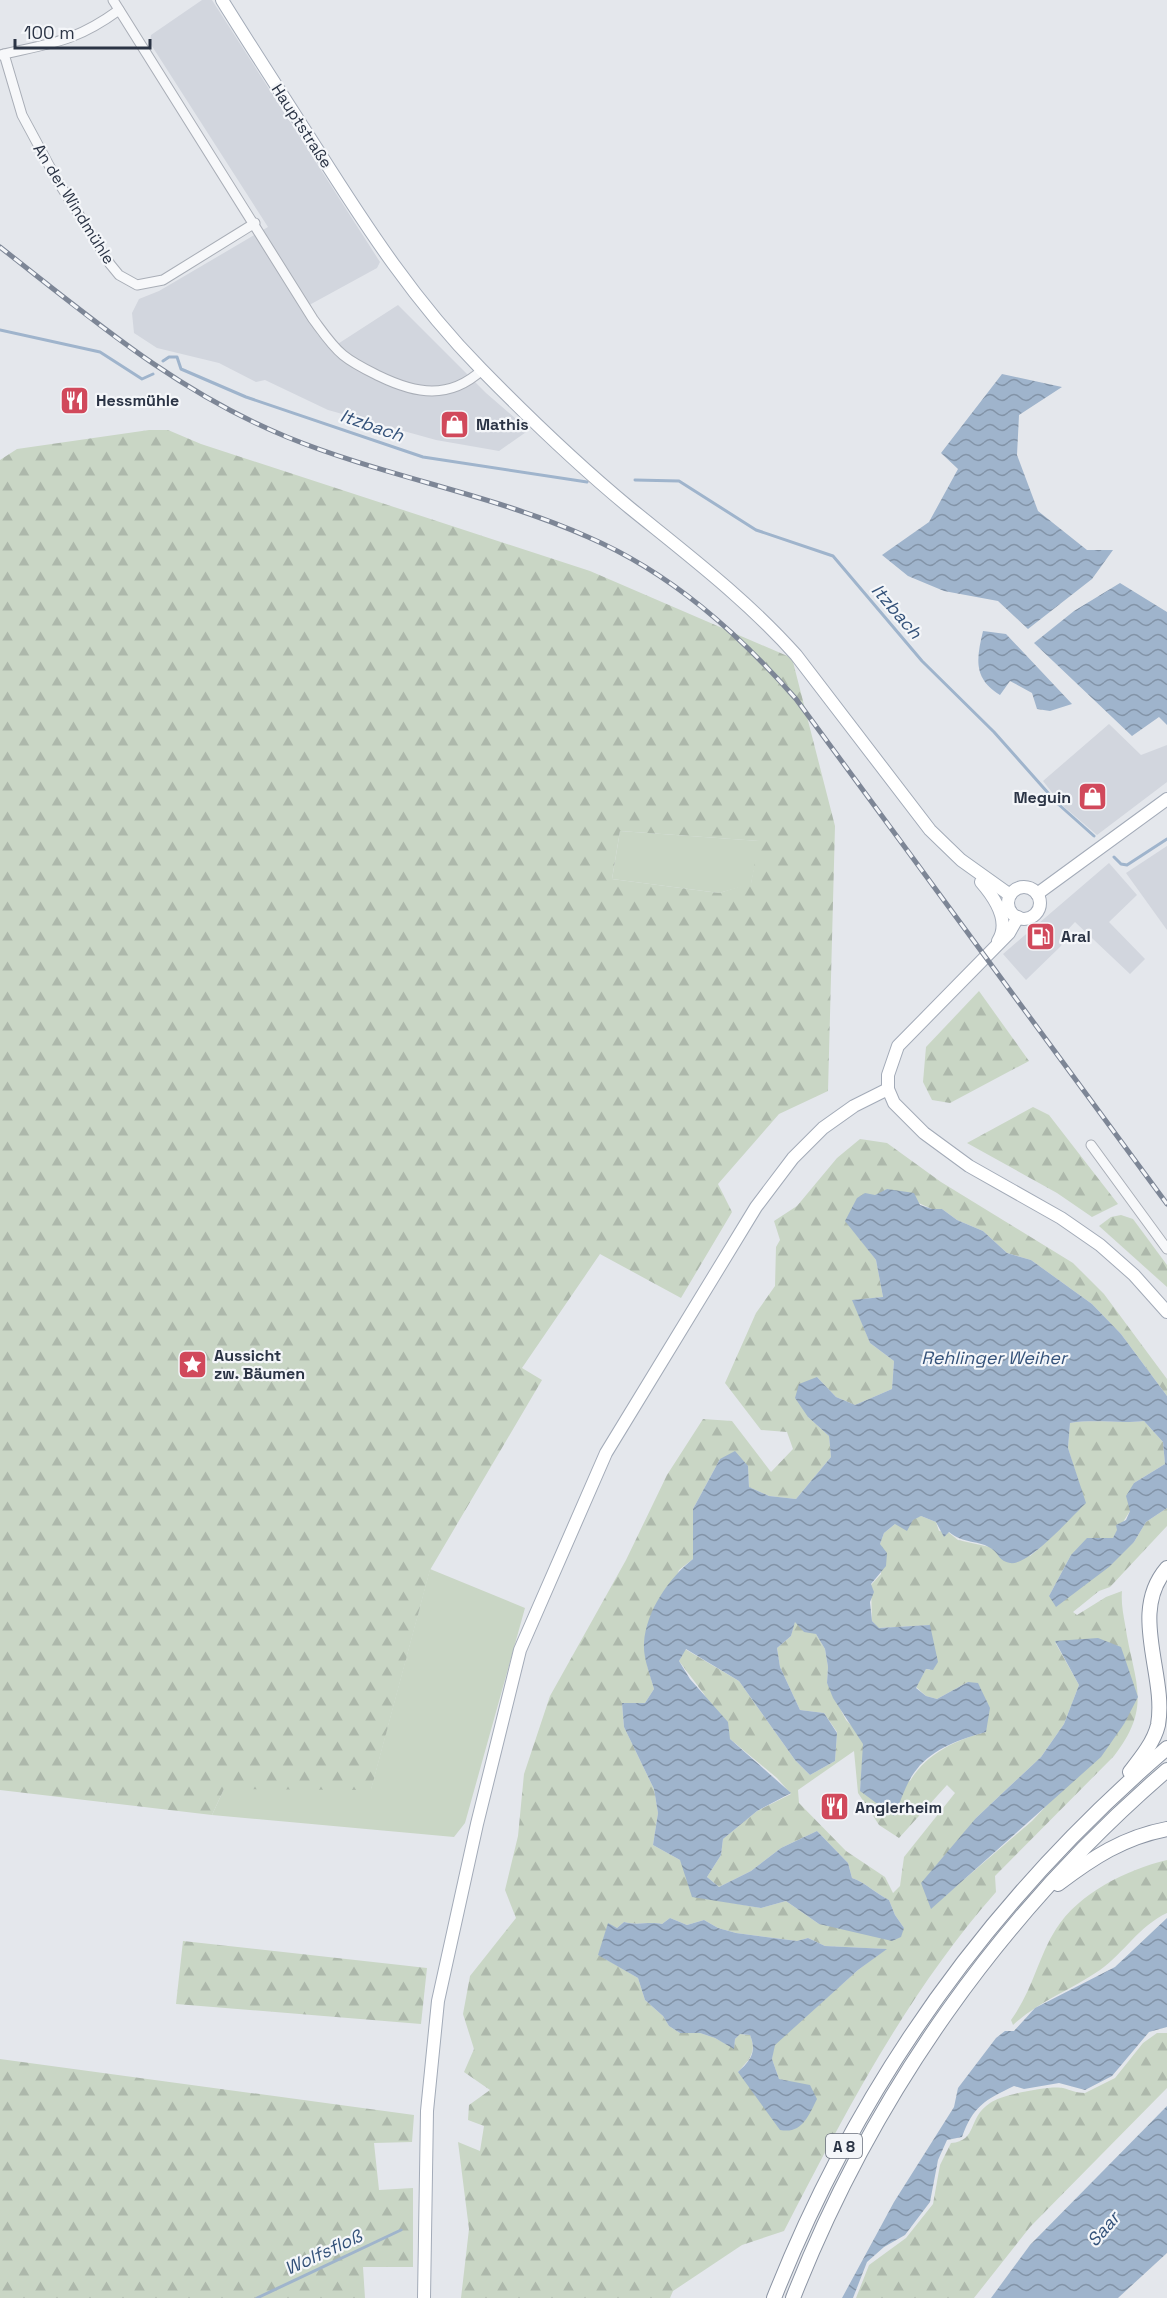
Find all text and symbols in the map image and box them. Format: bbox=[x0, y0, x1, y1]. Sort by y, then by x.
scale bar bbox=[15, 12, 150, 50]
text: 100 m bbox=[24, 21, 75, 44]
street label: Hauptstraße bbox=[267, 80, 337, 172]
street label: An der Windmühle bbox=[28, 140, 120, 268]
restaurant icon: Hessmühle bbox=[59, 384, 91, 416]
place label: Hessmühle bbox=[96, 390, 179, 411]
water label: Itzbach bbox=[337, 403, 408, 447]
shop icon: Mathis bbox=[439, 408, 471, 440]
place label: Mathis bbox=[476, 414, 529, 435]
water label: Itzbach bbox=[867, 579, 928, 644]
shop icon: Meguin bbox=[1076, 781, 1108, 813]
place label: Meguin bbox=[1013, 787, 1071, 808]
fuel station icon: Aral bbox=[1024, 920, 1056, 952]
place label: Aral bbox=[1061, 926, 1091, 947]
place label: Aussicht zw. Bäumen bbox=[214, 1345, 305, 1384]
water label: Rehlinger Weiher bbox=[921, 1346, 1069, 1369]
place icon: Aussicht zw. Bäumen bbox=[177, 1348, 209, 1380]
restaurant icon: Anglerheim bbox=[818, 1791, 850, 1823]
place label: Anglerheim bbox=[855, 1797, 942, 1818]
road number: A 8 bbox=[826, 2134, 862, 2158]
water label: Saar bbox=[1082, 2205, 1126, 2251]
water label: Wolfsfloß bbox=[281, 2223, 367, 2280]

